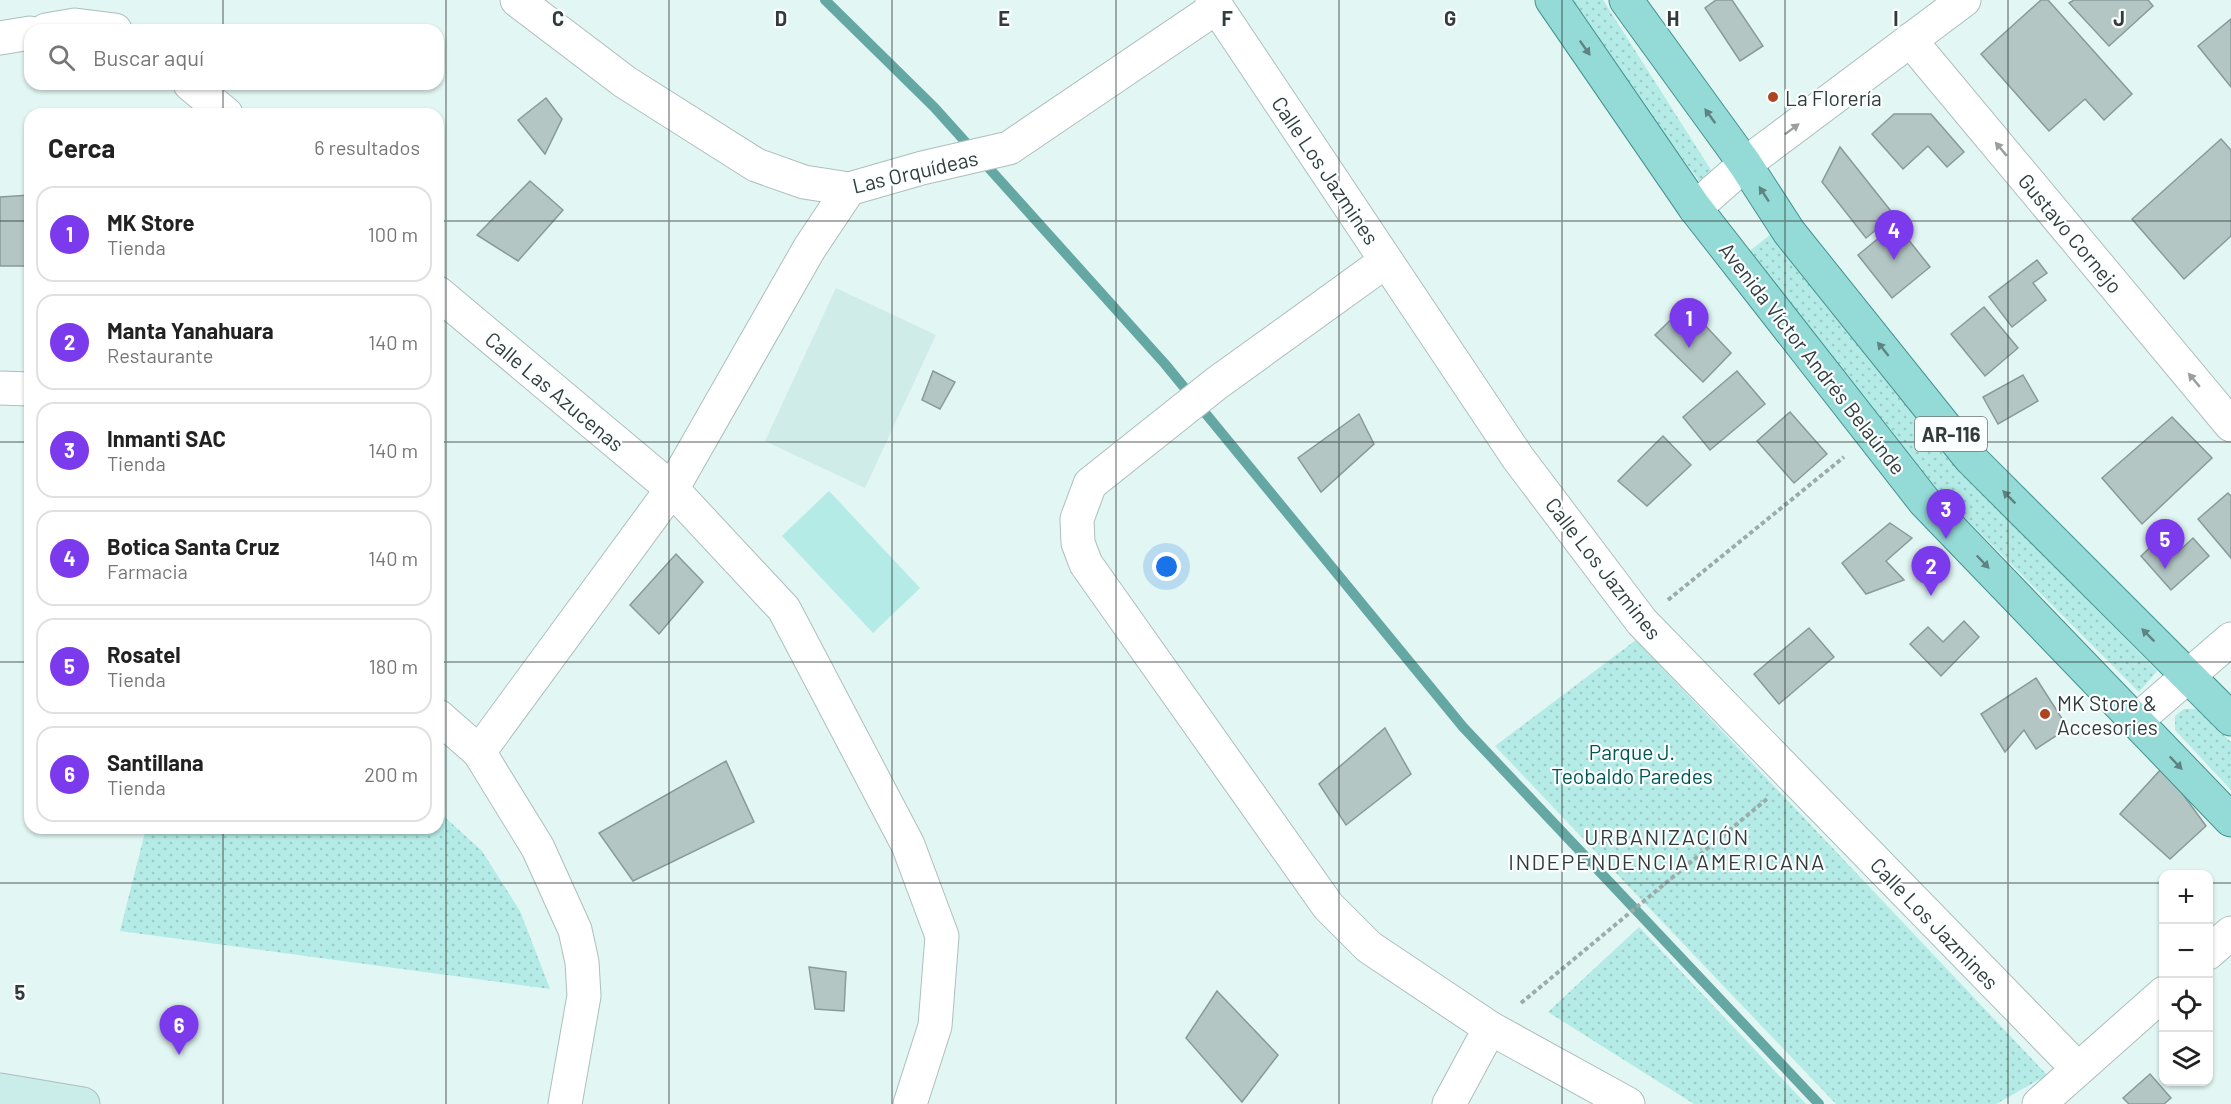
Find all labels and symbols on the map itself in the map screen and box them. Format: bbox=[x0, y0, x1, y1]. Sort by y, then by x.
text: C bbox=[552, 6, 564, 30]
text: D bbox=[775, 6, 787, 30]
text: E bbox=[998, 6, 1010, 30]
text: F bbox=[1221, 6, 1233, 30]
text: G bbox=[1444, 6, 1456, 30]
text: H bbox=[1667, 6, 1679, 30]
text: I bbox=[1893, 6, 1899, 30]
text: J bbox=[2113, 6, 2125, 30]
one-way arrow bbox=[1579, 40, 1591, 56]
place label: La Florería bbox=[1785, 85, 1882, 110]
marker: La Florería bbox=[1766, 90, 1780, 104]
street label: Calle Los Jazmines bbox=[1267, 91, 1385, 249]
one-way arrow bbox=[1704, 109, 1716, 125]
one-way arrow bbox=[1784, 123, 1799, 135]
one-way arrow bbox=[1996, 142, 2008, 157]
street label: Las Orquídeas bbox=[850, 144, 980, 198]
street label: Gustavo Cornejo bbox=[2014, 168, 2128, 298]
one-way arrow bbox=[1759, 186, 1770, 203]
pin: 4 bbox=[1874, 210, 1914, 260]
street label: Avenida Víctor Andrés Belaúnde bbox=[1715, 237, 1911, 479]
pin: 1 bbox=[1670, 298, 1708, 348]
street label: Calle Las Azucenas bbox=[481, 326, 629, 456]
one-way arrow bbox=[1876, 341, 1889, 357]
one-way arrow bbox=[2187, 372, 2200, 388]
road number: AR-116 bbox=[1915, 417, 1987, 451]
pin: 3 bbox=[1926, 490, 1966, 539]
one-way arrow bbox=[2002, 490, 2017, 504]
street label: Calle Los Jazmines bbox=[1541, 492, 1667, 644]
pin: 5 bbox=[2146, 520, 2184, 569]
pin: 2 bbox=[1912, 546, 1950, 596]
your location bbox=[1152, 552, 1181, 581]
one-way arrow bbox=[1976, 555, 1990, 569]
one-way arrow bbox=[2141, 628, 2155, 642]
place label: MK Store & Accesories bbox=[2057, 690, 2158, 739]
marker: MK Store & Accesories bbox=[2038, 707, 2052, 721]
park label: Parque J. Teobaldo Paredes bbox=[1551, 739, 1713, 788]
one-way arrow bbox=[2169, 755, 2183, 769]
district label: URBANIZACIÓN INDEPENDENCIA AMERICANA bbox=[1508, 823, 1826, 874]
street label: Calle Los Jazmines bbox=[1866, 852, 2004, 994]
text: 5 bbox=[15, 980, 26, 1004]
pin: 6 bbox=[160, 1006, 198, 1055]

